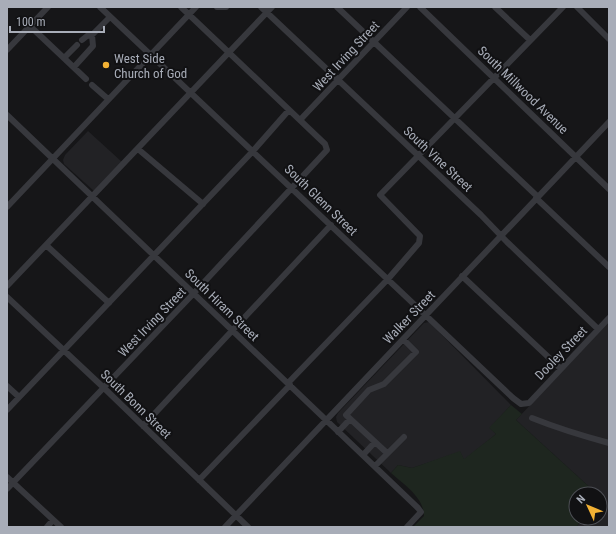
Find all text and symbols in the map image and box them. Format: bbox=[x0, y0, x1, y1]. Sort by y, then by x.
scale bar bbox=[10, 8, 104, 34]
text: 100 m bbox=[16, 15, 46, 29]
street label: West Irving Street bbox=[310, 18, 382, 94]
street label: South Millwood Avenue bbox=[475, 43, 571, 137]
place label: West Side Church of God bbox=[114, 51, 187, 81]
marker: West Side Church of God bbox=[101, 60, 111, 70]
street label: South Vine Street bbox=[400, 123, 476, 195]
street label: South Glenn Street bbox=[281, 161, 361, 239]
street label: South Hiram Street bbox=[182, 266, 262, 344]
street label: West Irving Street bbox=[115, 284, 189, 360]
street label: Walker Street bbox=[380, 287, 438, 347]
street label: Dooley Street bbox=[532, 323, 590, 383]
street label: South Bonn Street bbox=[98, 367, 175, 442]
north arrow bbox=[568, 486, 608, 526]
text: N bbox=[574, 492, 588, 506]

